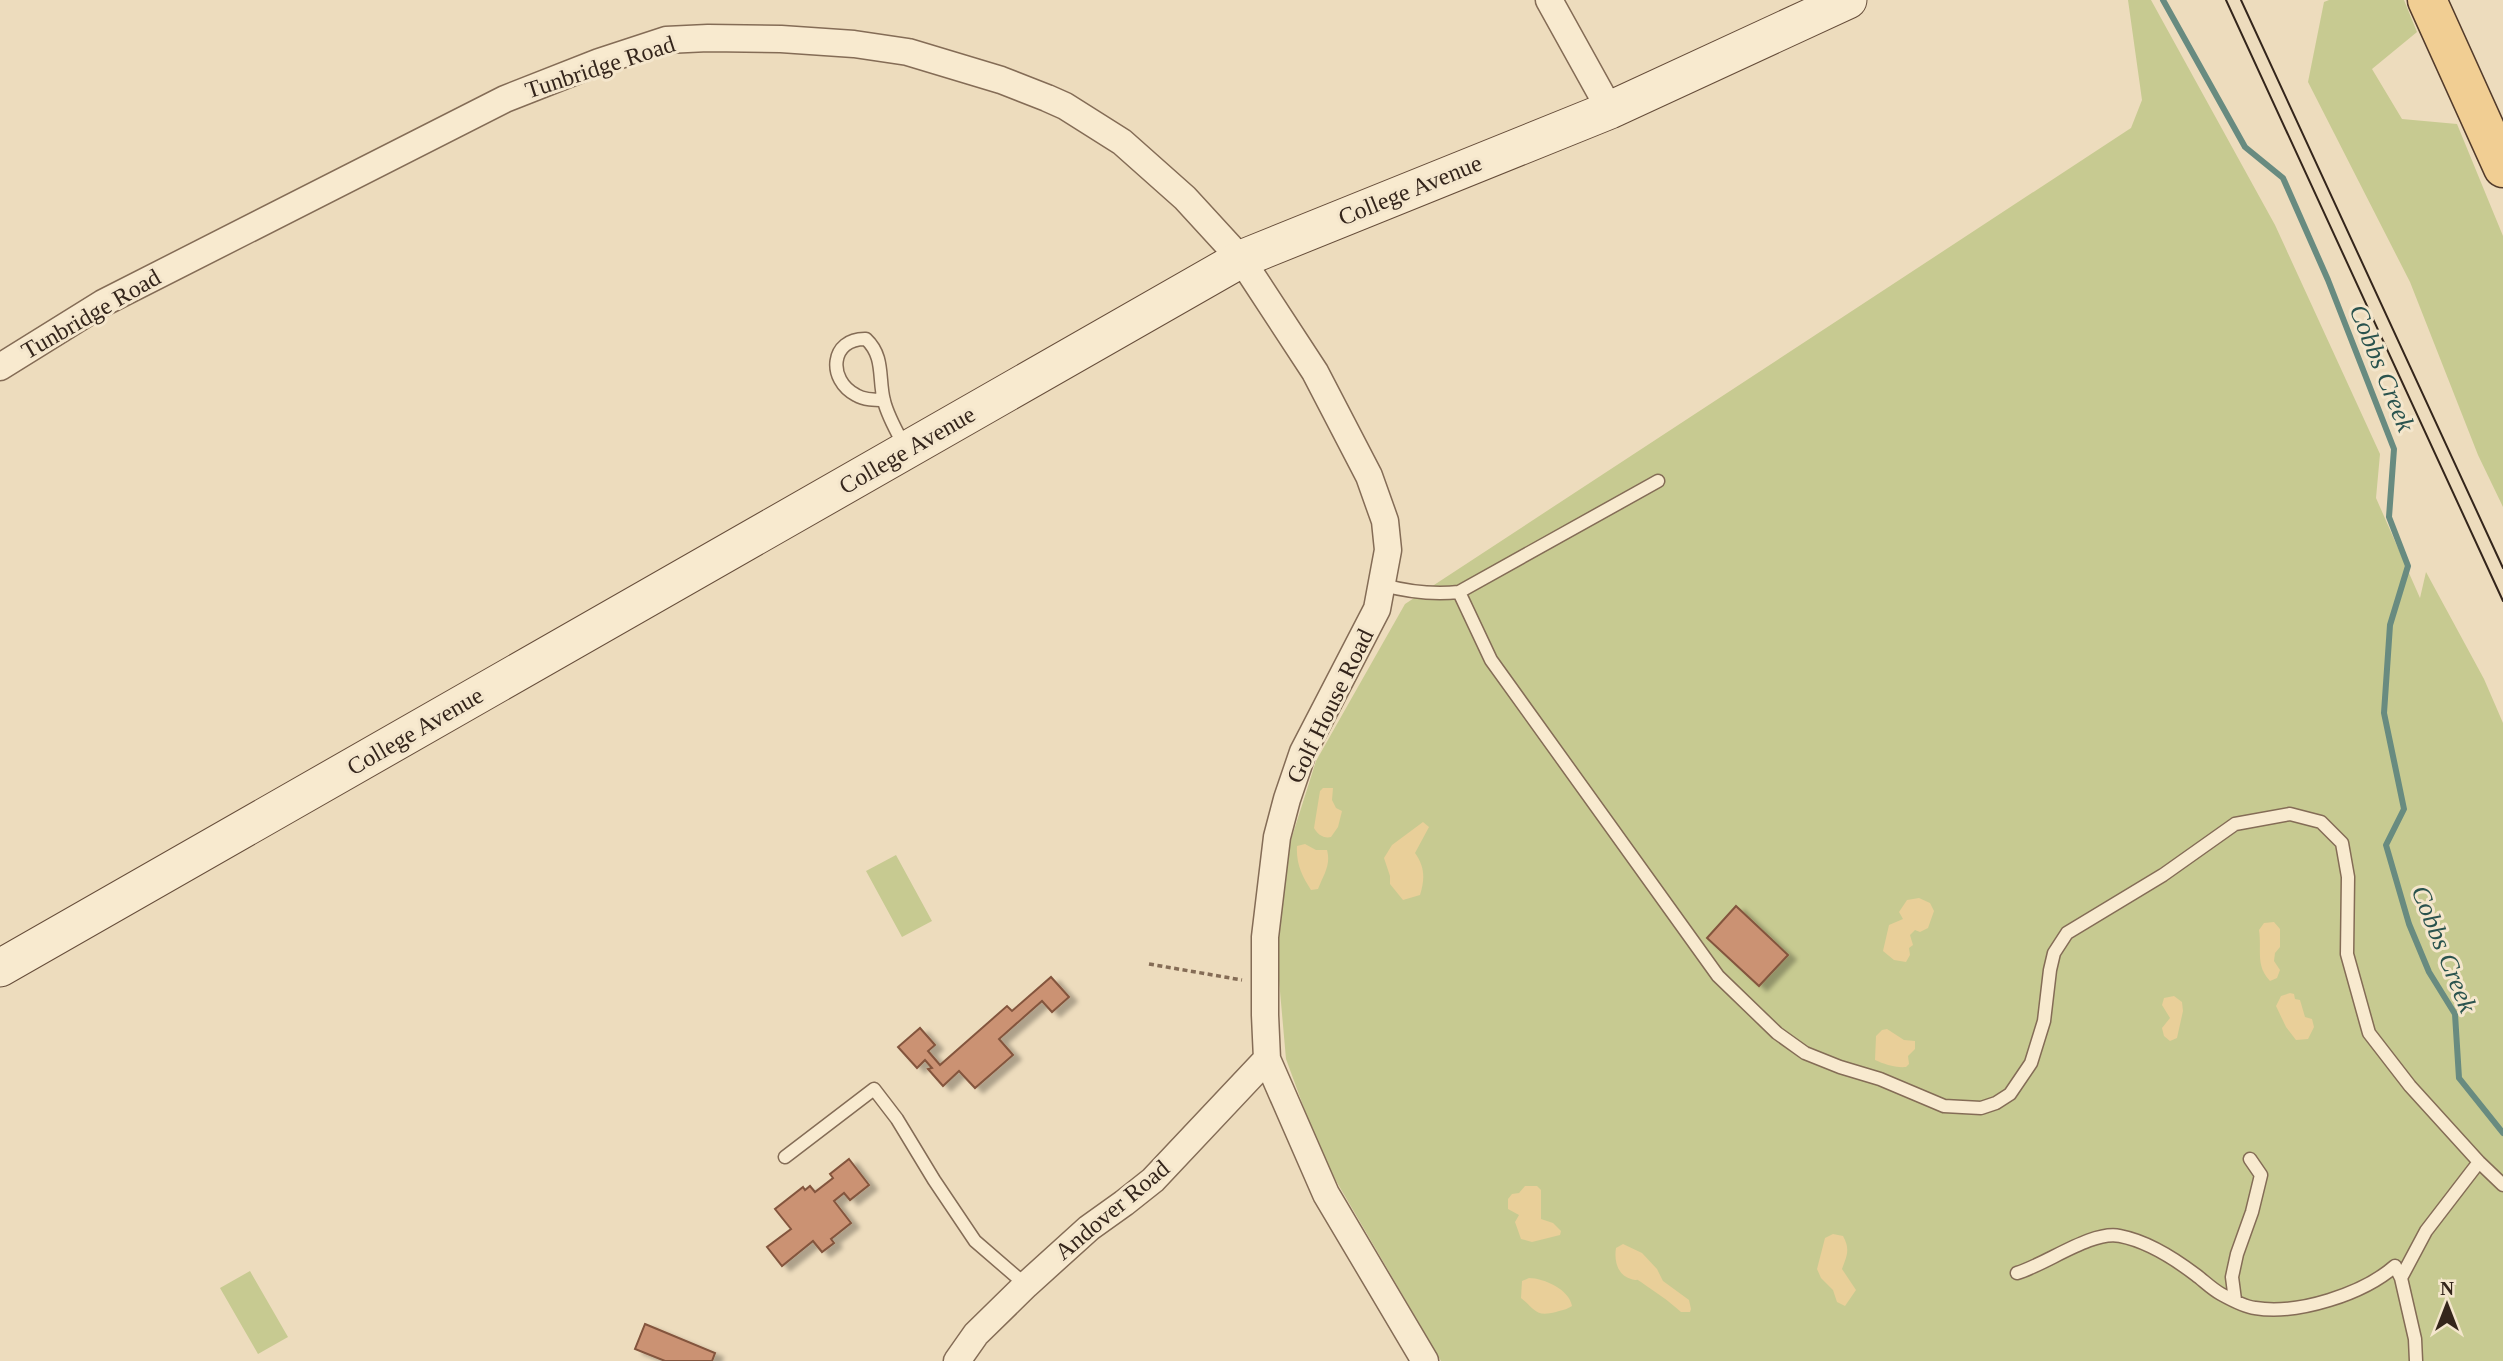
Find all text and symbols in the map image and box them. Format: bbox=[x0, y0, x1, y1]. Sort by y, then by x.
street label: Tunbridge Road bbox=[522, 31, 678, 103]
street label: College Avenue bbox=[1335, 149, 1485, 231]
street label: Tunbridge Road bbox=[17, 264, 165, 364]
water label: Cobbs Creek bbox=[2343, 300, 2421, 436]
street label: College Avenue bbox=[835, 401, 979, 499]
street label: Golf House Road bbox=[1281, 625, 1379, 787]
street label: College Avenue bbox=[343, 682, 487, 780]
water label: Cobbs Creek bbox=[2405, 881, 2483, 1017]
street label: Andover Road bbox=[1050, 1155, 1174, 1265]
north arrow bbox=[2412, 1270, 2482, 1340]
text: N bbox=[2440, 1278, 2454, 1299]

